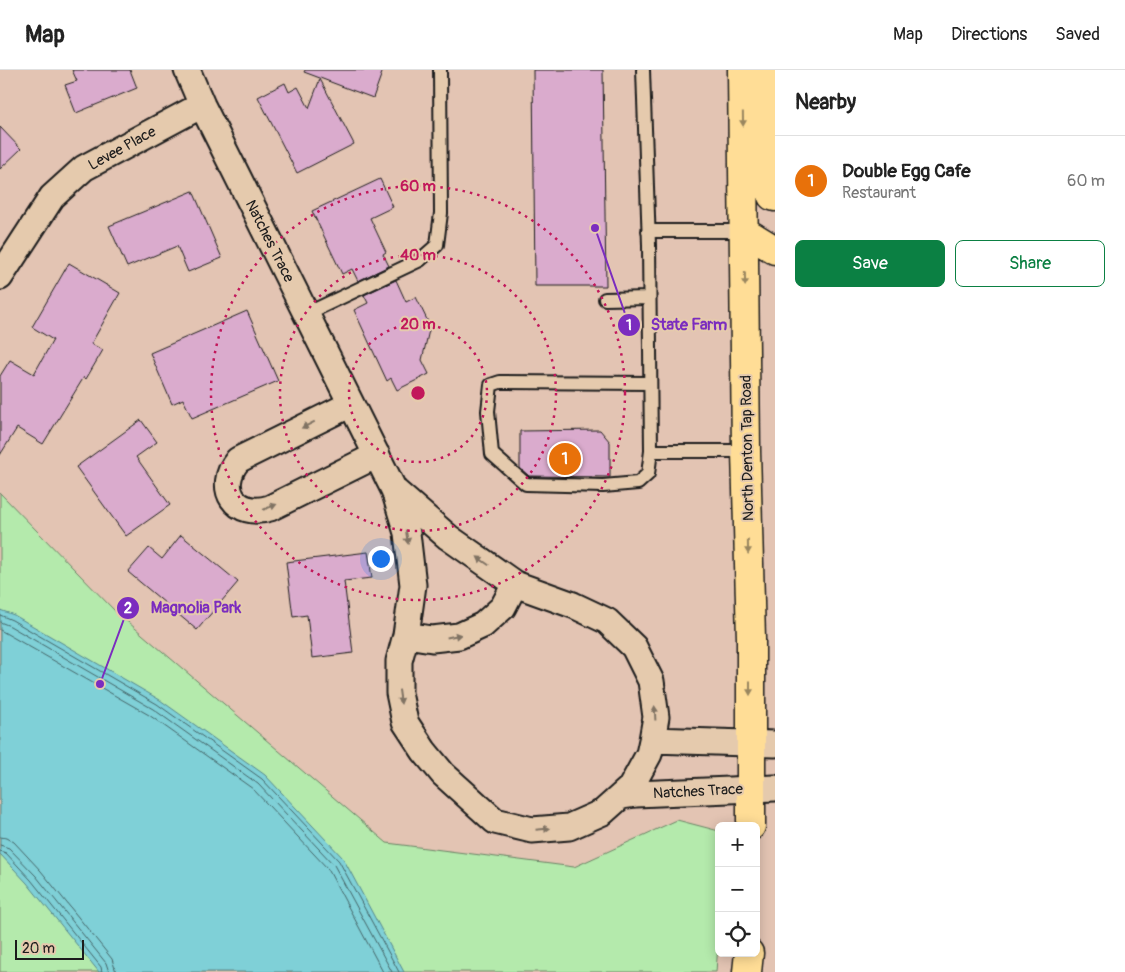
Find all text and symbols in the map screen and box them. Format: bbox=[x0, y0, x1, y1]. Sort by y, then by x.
text: Map bbox=[25, 20, 65, 49]
text: Map bbox=[893, 23, 923, 46]
text: Directions bbox=[951, 23, 1027, 46]
text: Saved bbox=[1055, 23, 1100, 46]
text: Nearby bbox=[795, 89, 856, 116]
one-way arrow bbox=[739, 111, 747, 127]
street label: Levee Place bbox=[85, 122, 160, 175]
text: Double Egg Cafe bbox=[842, 159, 971, 183]
text: 1 bbox=[808, 171, 814, 191]
text: 60 m bbox=[1067, 171, 1105, 191]
text: 60 m bbox=[400, 177, 436, 196]
text: Restaurant bbox=[842, 183, 916, 203]
street label: Natches Trace bbox=[241, 197, 299, 286]
button: Save bbox=[795, 240, 945, 287]
button: Share bbox=[955, 240, 1105, 287]
text: 40 m bbox=[400, 246, 436, 265]
one-way arrow bbox=[741, 272, 749, 288]
callout: State Farm bbox=[616, 309, 738, 340]
text: 20 m bbox=[400, 315, 436, 334]
text: State Farm bbox=[651, 315, 727, 335]
text: 1 bbox=[626, 316, 632, 335]
street label: North Denton Tap Road bbox=[737, 375, 758, 521]
centre of rings bbox=[409, 384, 427, 402]
one-way arrow bbox=[300, 421, 315, 429]
pin: 1 bbox=[549, 440, 581, 478]
one-way arrow bbox=[263, 503, 277, 511]
one-way arrow bbox=[403, 529, 411, 545]
one-way arrow bbox=[745, 539, 753, 555]
your location bbox=[368, 546, 394, 572]
one-way arrow bbox=[476, 556, 490, 566]
callout: Magnolia Park bbox=[116, 592, 251, 623]
text: Magnolia Park bbox=[151, 598, 242, 618]
text: 2 bbox=[124, 599, 132, 618]
one-way arrow bbox=[447, 632, 463, 640]
one-way arrow bbox=[746, 680, 754, 696]
one-way arrow bbox=[397, 690, 405, 706]
one-way arrow bbox=[650, 705, 658, 721]
street label: Natches Trace bbox=[653, 780, 744, 803]
map controls bbox=[715, 822, 760, 957]
button: + bbox=[715, 822, 760, 867]
one-way arrow bbox=[535, 825, 551, 833]
button: − bbox=[715, 867, 760, 912]
button: locate bbox=[715, 912, 760, 957]
scale bar bbox=[15, 937, 84, 960]
text: 20 m bbox=[22, 940, 55, 957]

